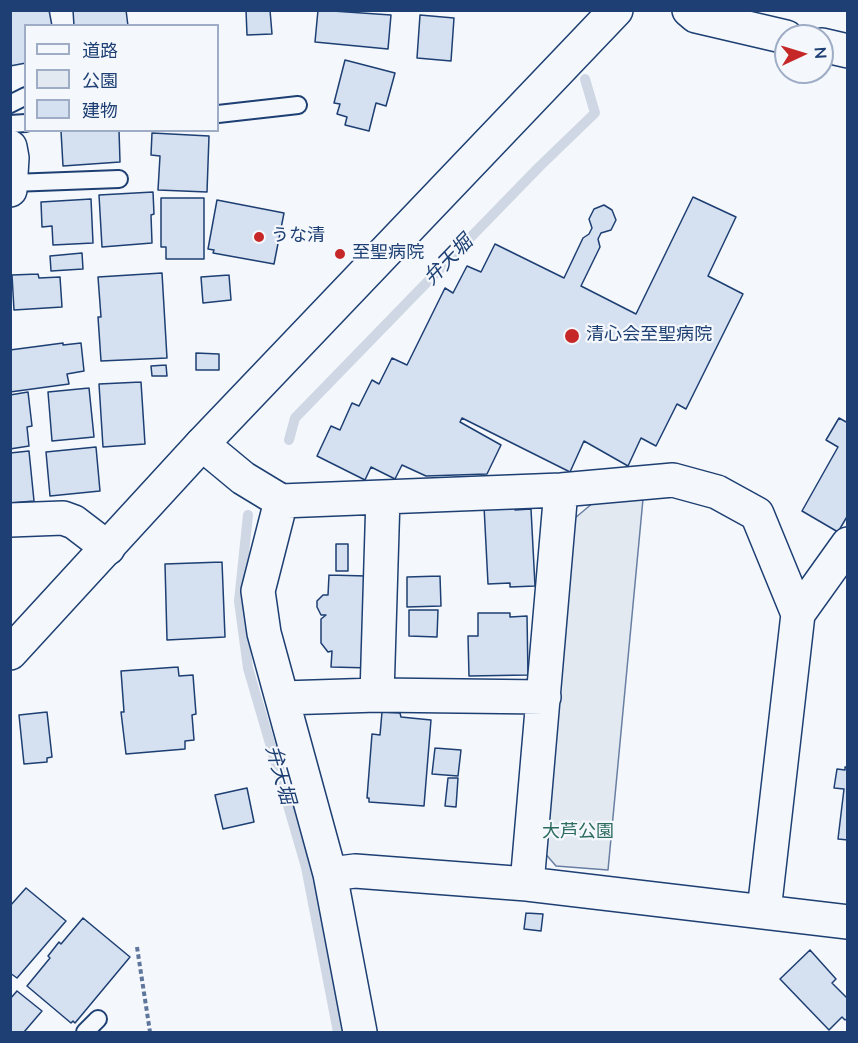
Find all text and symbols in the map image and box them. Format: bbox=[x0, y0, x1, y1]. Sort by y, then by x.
legend bbox=[24, 24, 219, 132]
north arrow bbox=[774, 24, 834, 84]
text: 道路 bbox=[82, 39, 118, 63]
text: N bbox=[809, 46, 831, 60]
text: 公園 bbox=[82, 69, 118, 93]
text: 建物 bbox=[82, 99, 118, 123]
place label: うな清 bbox=[271, 226, 325, 248]
marker: うな清 bbox=[252, 230, 266, 244]
water label: 弁天堀 bbox=[420, 231, 478, 291]
place label: 至聖病院 bbox=[352, 243, 424, 265]
marker: 至聖病院 bbox=[333, 247, 347, 261]
place label: 清心会至聖病院 bbox=[586, 325, 712, 347]
marker: 清心会至聖病院 bbox=[563, 327, 581, 345]
water label: 弁天堀 bbox=[259, 743, 299, 807]
park label: 大芦公園 bbox=[542, 822, 614, 844]

